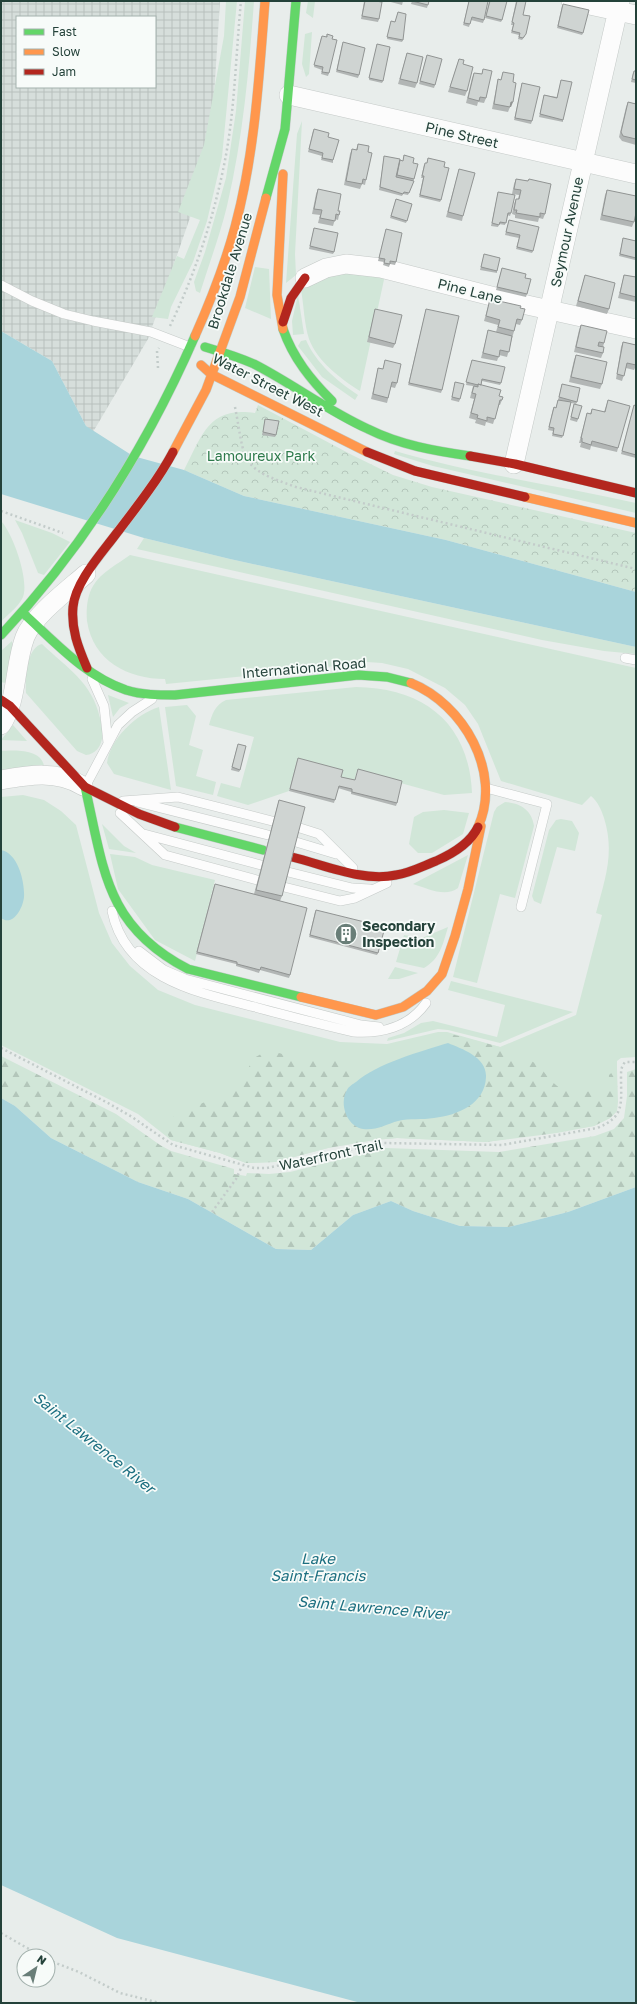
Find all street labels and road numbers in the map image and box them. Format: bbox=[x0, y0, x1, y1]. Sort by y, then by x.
street label: Pine Street bbox=[424, 118, 500, 151]
street label: Seymour Avenue bbox=[547, 175, 586, 289]
street label: Brookdale Avenue bbox=[204, 210, 255, 331]
street label: Pine Lane bbox=[436, 274, 504, 307]
street label: Water Street West bbox=[210, 349, 327, 420]
street label: International Road bbox=[241, 654, 367, 681]
street label: Waterfront Trail bbox=[278, 1135, 384, 1174]

